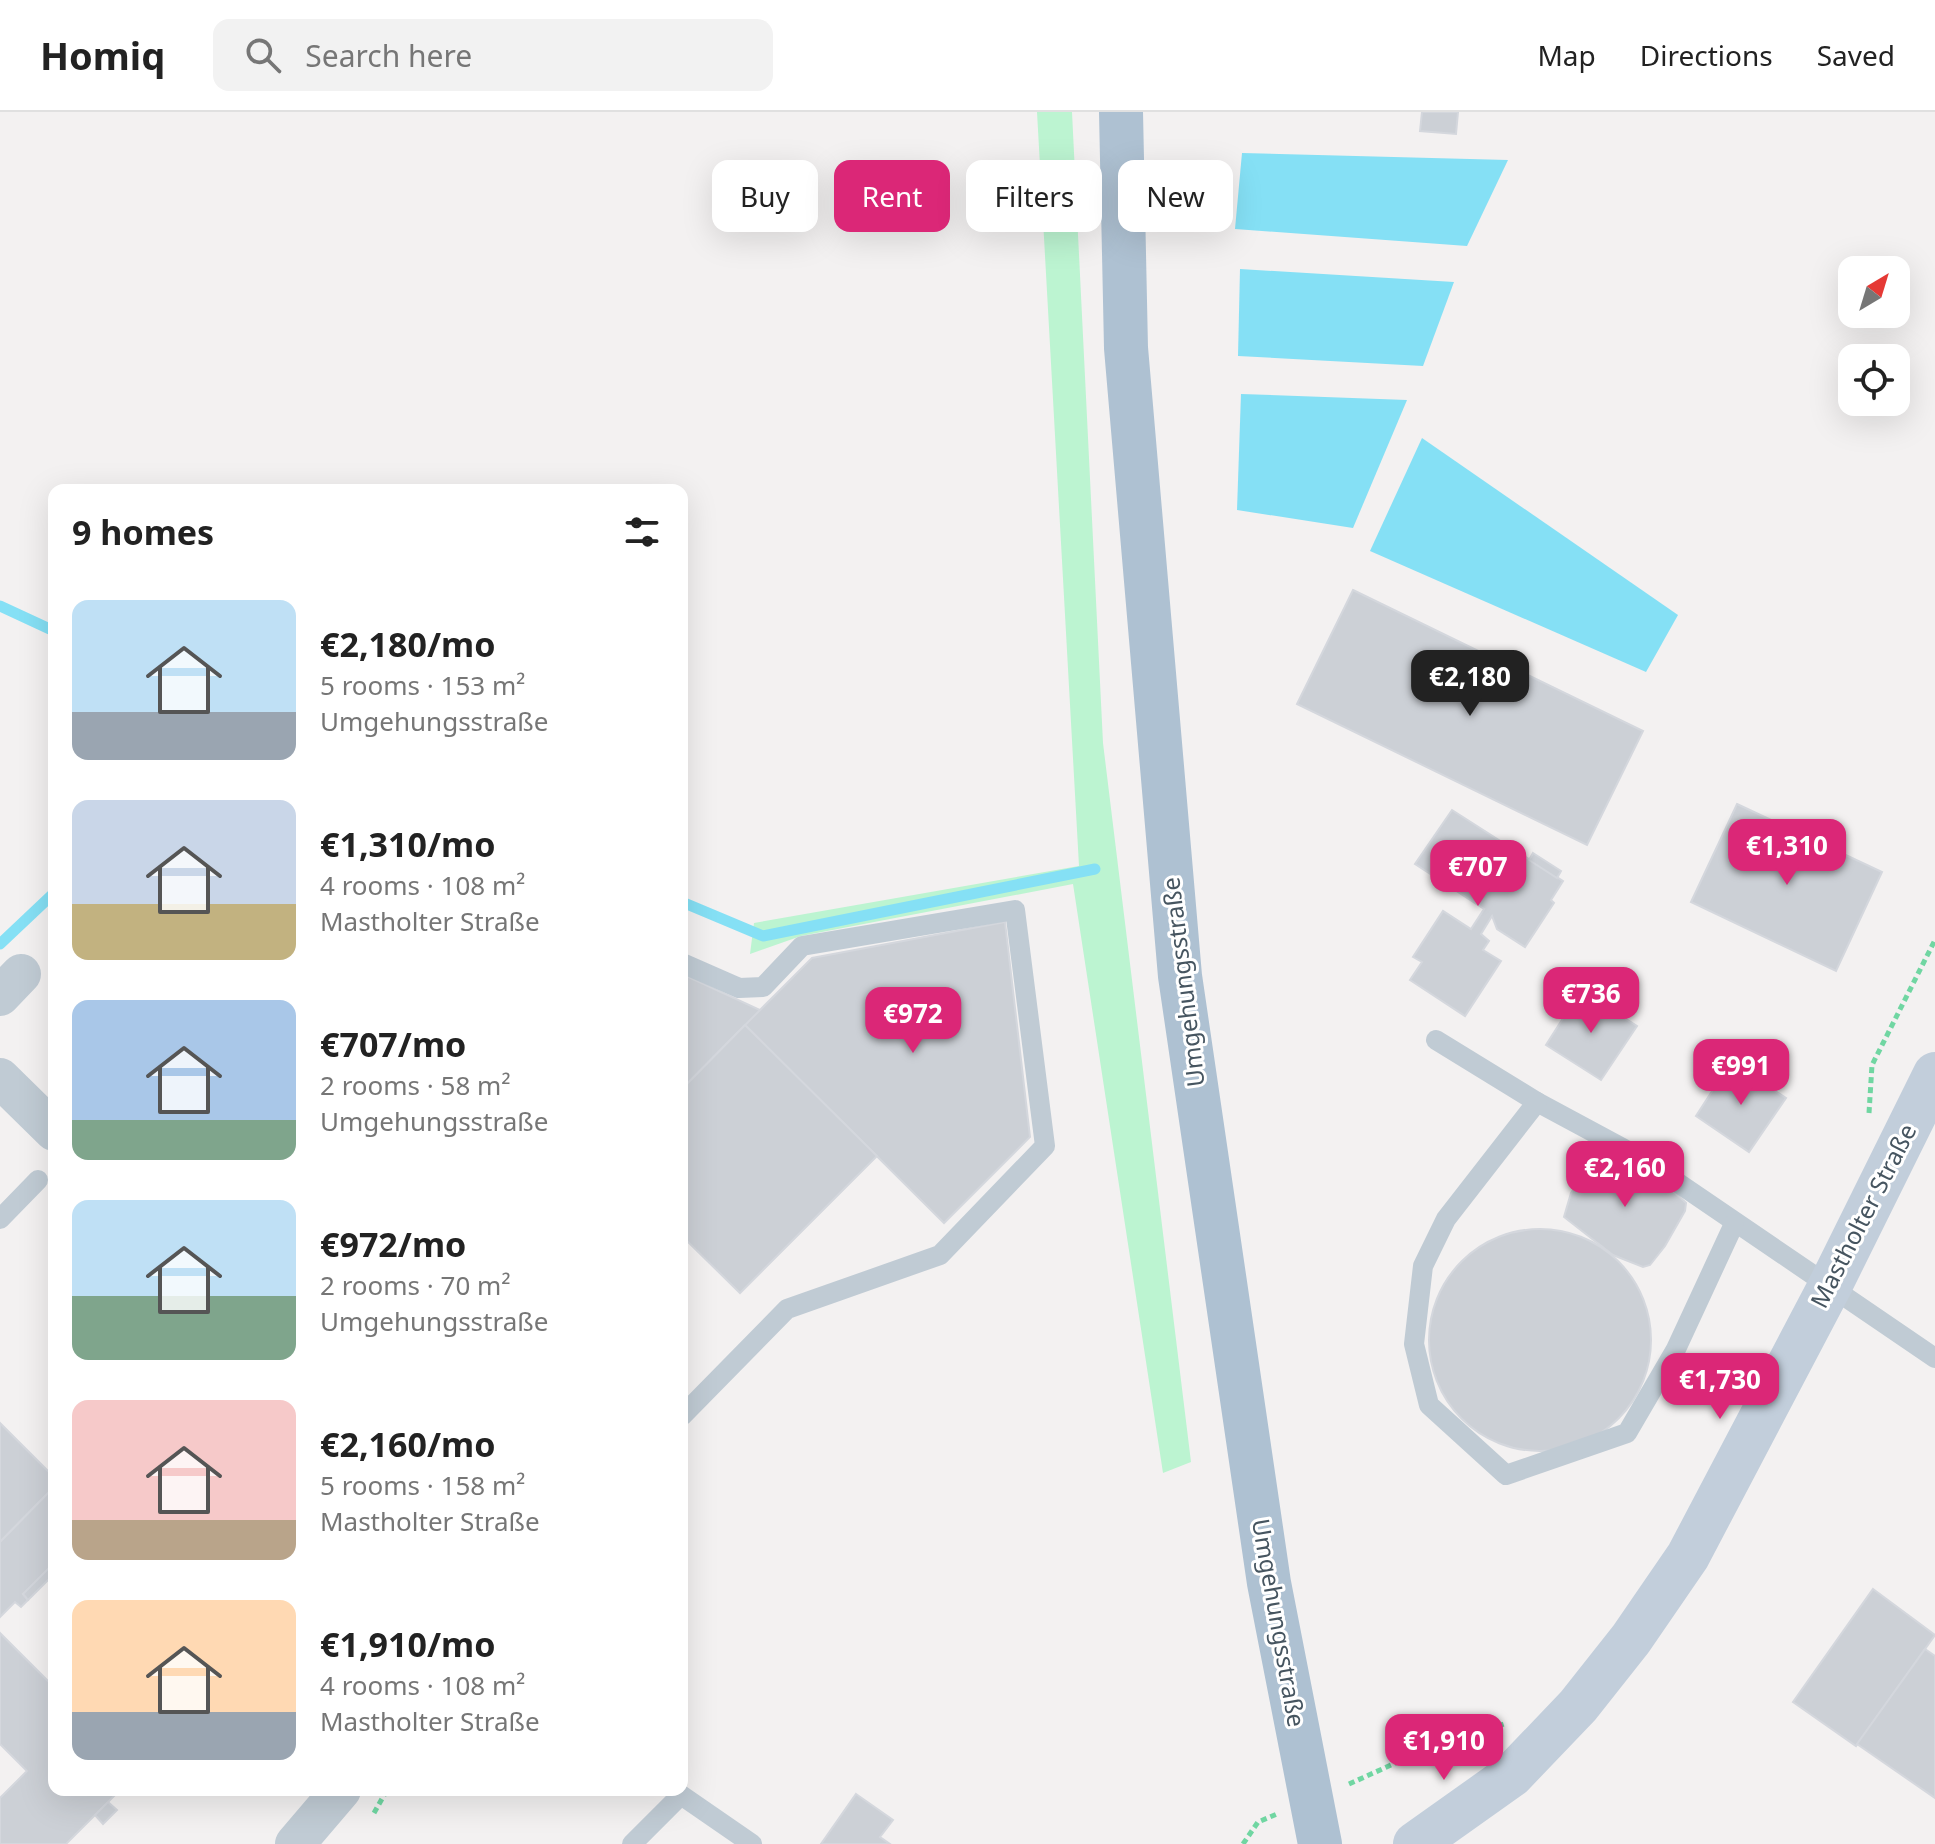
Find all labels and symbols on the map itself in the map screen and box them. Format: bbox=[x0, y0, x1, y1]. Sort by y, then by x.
north arrow bbox=[1838, 256, 1910, 328]
pin: €2,180 bbox=[1405, 650, 1535, 718]
pin: €1,310 bbox=[1722, 819, 1852, 887]
pin: €707 bbox=[1431, 840, 1525, 908]
street label: Umgehungsstraße bbox=[1153, 876, 1212, 1089]
pin: €736 bbox=[1544, 967, 1638, 1035]
pin: €972 bbox=[866, 987, 960, 1055]
pin: €991 bbox=[1694, 1039, 1788, 1107]
street label: Mastholter Straße bbox=[1802, 1118, 1923, 1313]
pin: €2,160 bbox=[1560, 1141, 1690, 1209]
pin: €1,730 bbox=[1655, 1353, 1785, 1421]
street label: Umgehungsstraße bbox=[1245, 1516, 1314, 1729]
pin: €1,910 bbox=[1379, 1714, 1509, 1782]

